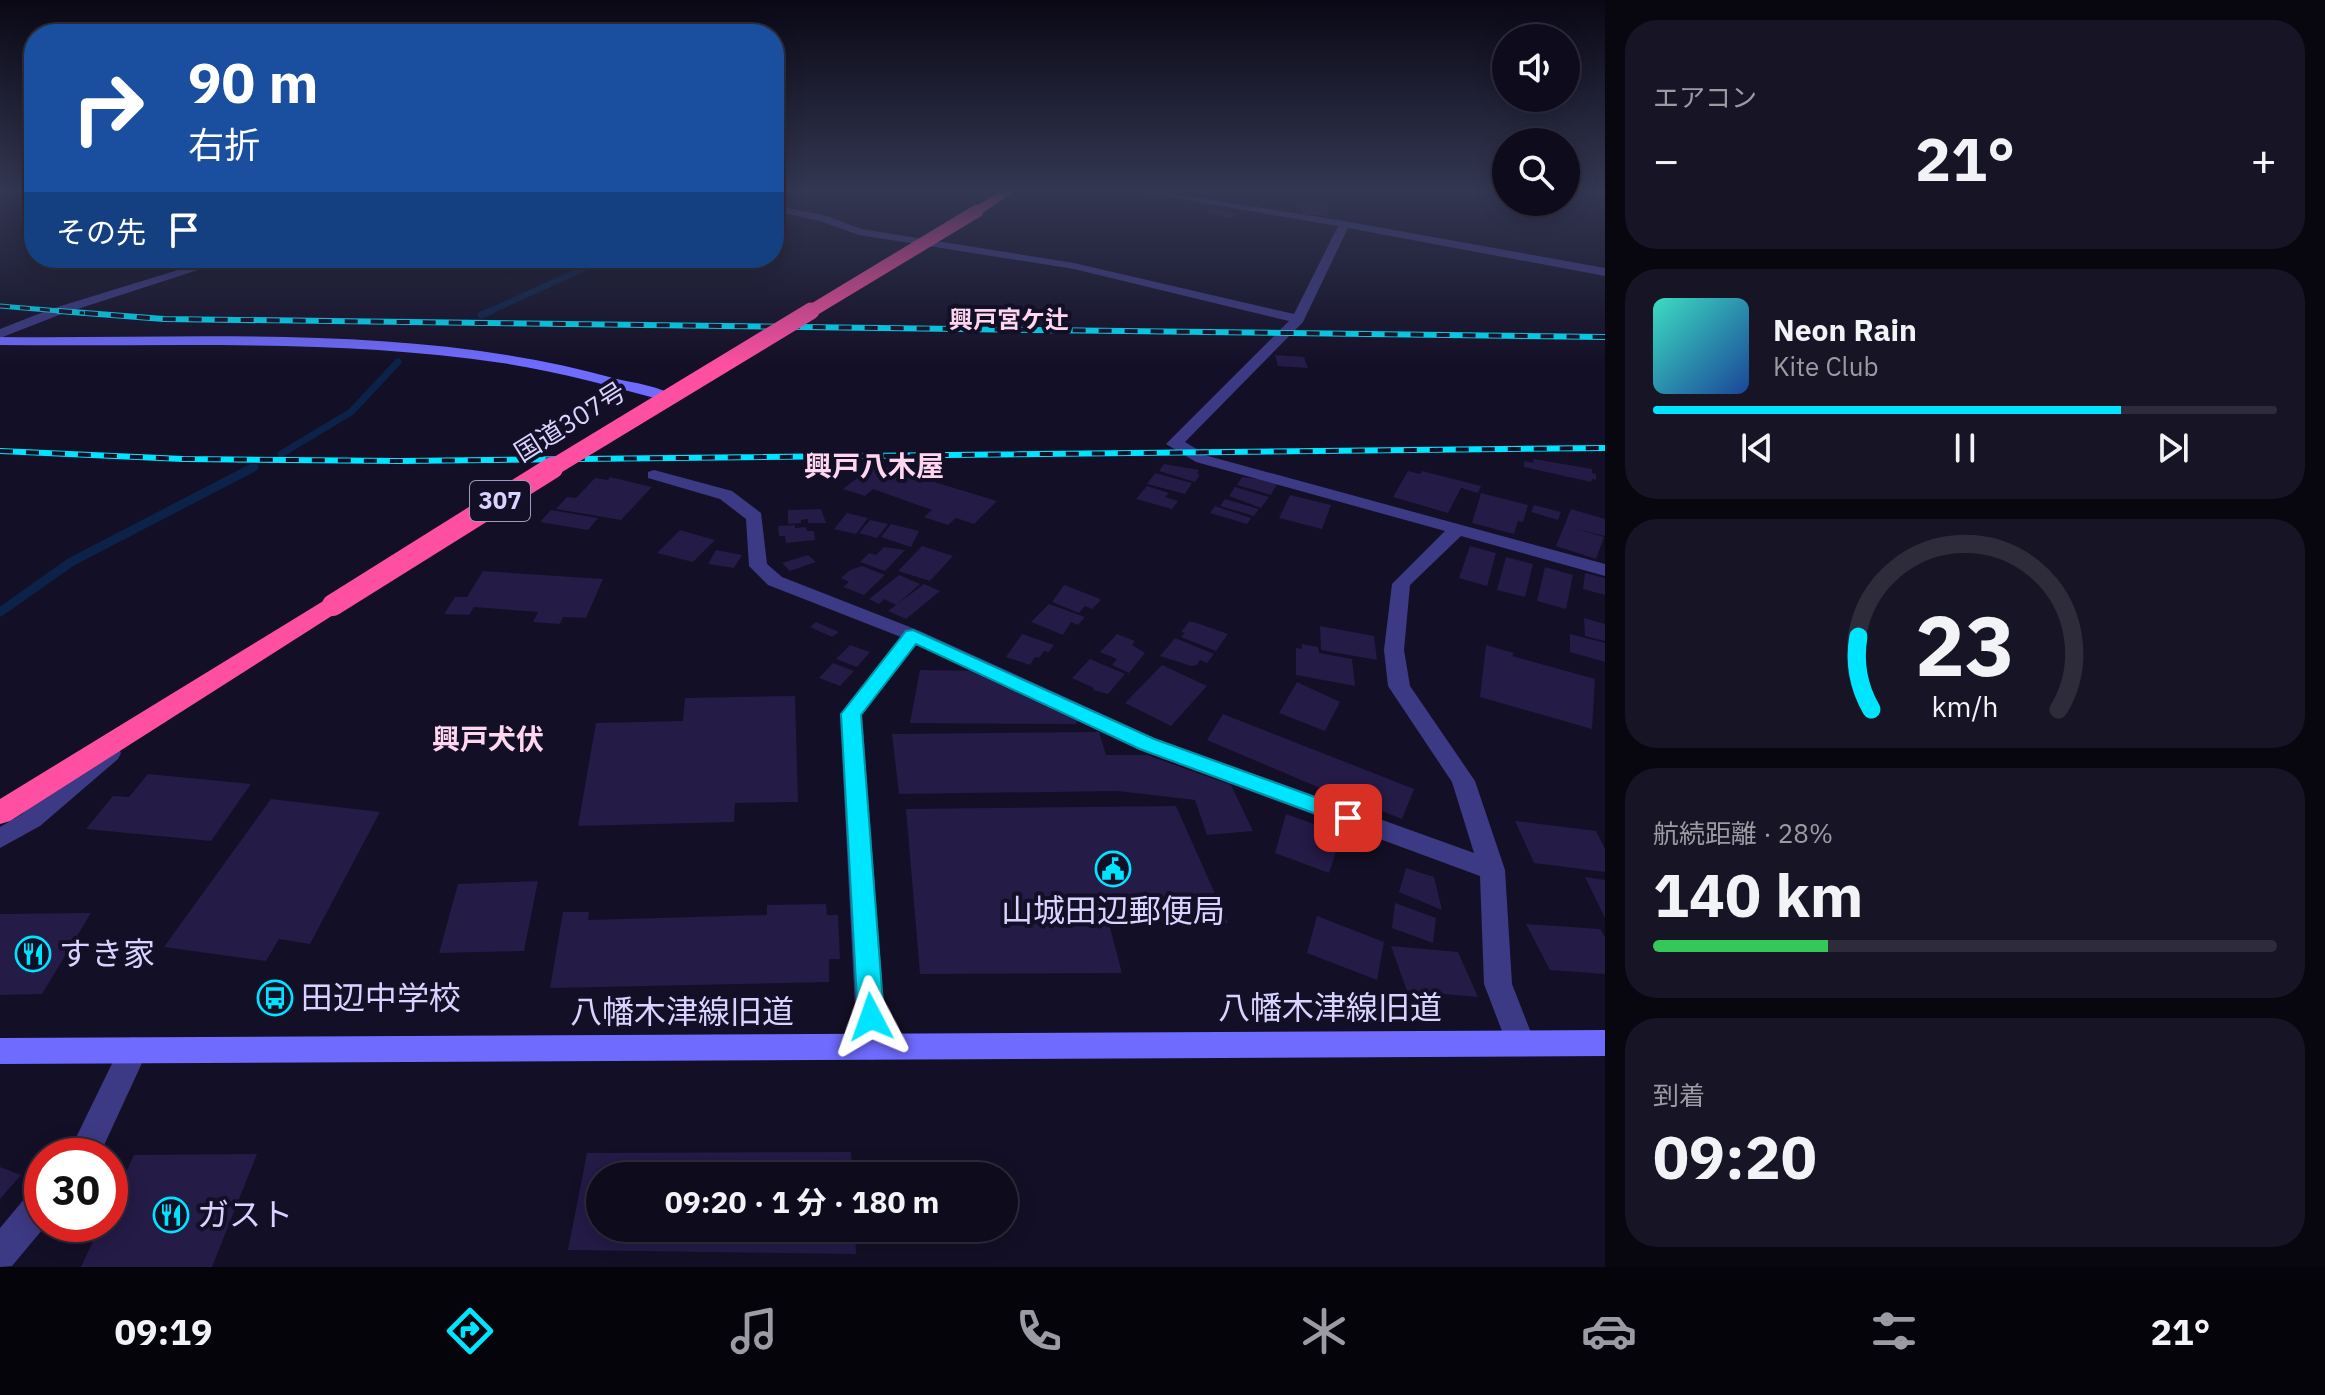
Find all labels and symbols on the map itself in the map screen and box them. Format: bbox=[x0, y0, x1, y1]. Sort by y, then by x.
district label: 興戸宮ケ辻 bbox=[949, 303, 1069, 335]
street label: 国道307号 bbox=[508, 374, 631, 469]
district label: 興戸八木屋 bbox=[804, 447, 944, 484]
road number: 307 bbox=[470, 481, 530, 521]
district label: 興戸犬伏 bbox=[432, 720, 544, 757]
pin bbox=[1314, 784, 1382, 852]
public building icon: 山城田辺郵便局 bbox=[1094, 850, 1132, 888]
place label: 山城田辺郵便局 bbox=[1001, 889, 1225, 931]
place label: すき家 bbox=[59, 932, 155, 974]
restaurant icon: すき家 bbox=[14, 935, 52, 973]
position arrow bbox=[829, 975, 913, 1059]
place label: 田辺中学校 bbox=[301, 976, 461, 1018]
bus stop icon: 田辺中学校 bbox=[256, 979, 294, 1017]
street label: 八幡木津線旧道 bbox=[1218, 986, 1442, 1028]
street label: 八幡木津線旧道 bbox=[570, 990, 794, 1032]
speed limit sign: 30 bbox=[24, 1138, 128, 1242]
place label: ガスト bbox=[197, 1193, 293, 1235]
restaurant icon: ガスト bbox=[152, 1196, 190, 1234]

